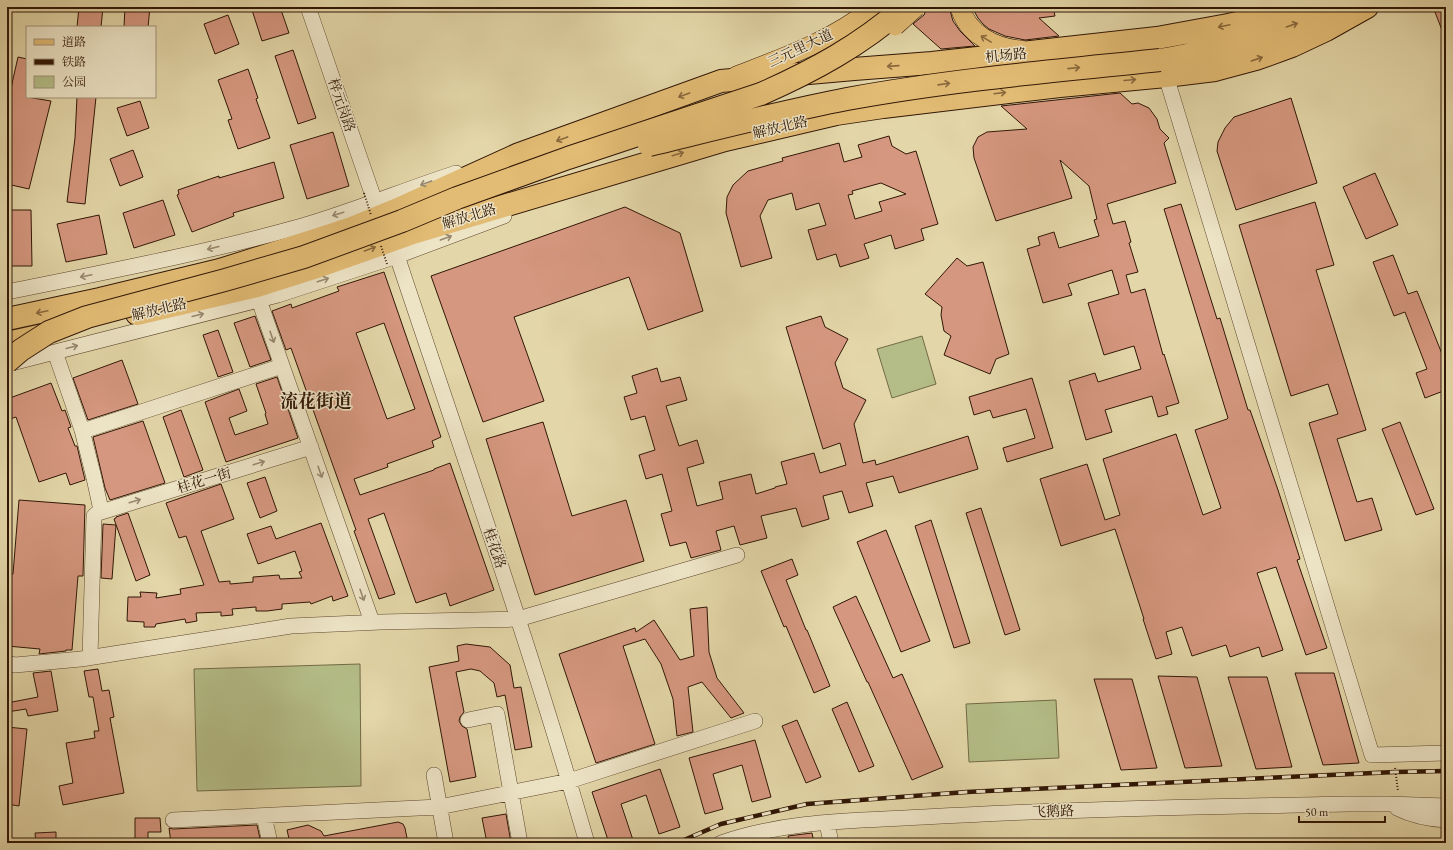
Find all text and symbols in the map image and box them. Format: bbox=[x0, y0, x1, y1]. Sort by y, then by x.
one-way arrow bbox=[1286, 21, 1298, 29]
one-way arrow bbox=[1218, 22, 1231, 30]
street label: 三元里大道 bbox=[764, 25, 836, 71]
legend bbox=[26, 26, 156, 98]
text: 道路 bbox=[62, 34, 86, 50]
one-way arrow bbox=[981, 35, 992, 43]
street label: 机场路 bbox=[984, 44, 1028, 66]
text: 铁路 bbox=[62, 54, 86, 70]
one-way arrow bbox=[1251, 54, 1263, 62]
one-way arrow bbox=[887, 62, 900, 69]
one-way arrow bbox=[1067, 65, 1080, 72]
text: 公园 bbox=[62, 74, 86, 90]
street label: 梓元岗路 bbox=[324, 76, 360, 134]
one-way arrow bbox=[1123, 76, 1136, 84]
one-way arrow bbox=[938, 80, 951, 88]
one-way arrow bbox=[993, 89, 1006, 97]
one-way arrow bbox=[679, 91, 691, 99]
street label: 解放北路 bbox=[751, 112, 809, 142]
one-way arrow bbox=[556, 135, 568, 143]
one-way arrow bbox=[671, 150, 684, 157]
one-way arrow bbox=[421, 180, 433, 188]
street label: 解放北路 bbox=[440, 199, 498, 233]
one-way arrow bbox=[332, 211, 345, 218]
one-way arrow bbox=[439, 233, 451, 241]
one-way arrow bbox=[207, 244, 220, 252]
one-way arrow bbox=[363, 244, 375, 252]
one-way arrow bbox=[80, 273, 93, 281]
one-way arrow bbox=[317, 276, 329, 284]
street label: 解放北路 bbox=[130, 294, 188, 324]
one-way arrow bbox=[36, 308, 49, 316]
one-way arrow bbox=[191, 311, 204, 319]
one-way arrow bbox=[269, 330, 277, 342]
one-way arrow bbox=[65, 343, 78, 351]
district label: 流花街道 bbox=[280, 389, 352, 412]
one-way arrow bbox=[252, 459, 265, 466]
street label: 桂花一街 bbox=[175, 463, 233, 497]
one-way arrow bbox=[317, 466, 324, 479]
one-way arrow bbox=[128, 497, 141, 504]
street label: 桂花路 bbox=[480, 525, 510, 571]
one-way arrow bbox=[359, 589, 367, 601]
scale bar bbox=[1299, 798, 1385, 824]
street label: 飞鹅路 bbox=[1032, 801, 1074, 821]
text: 50 m bbox=[1305, 804, 1329, 820]

